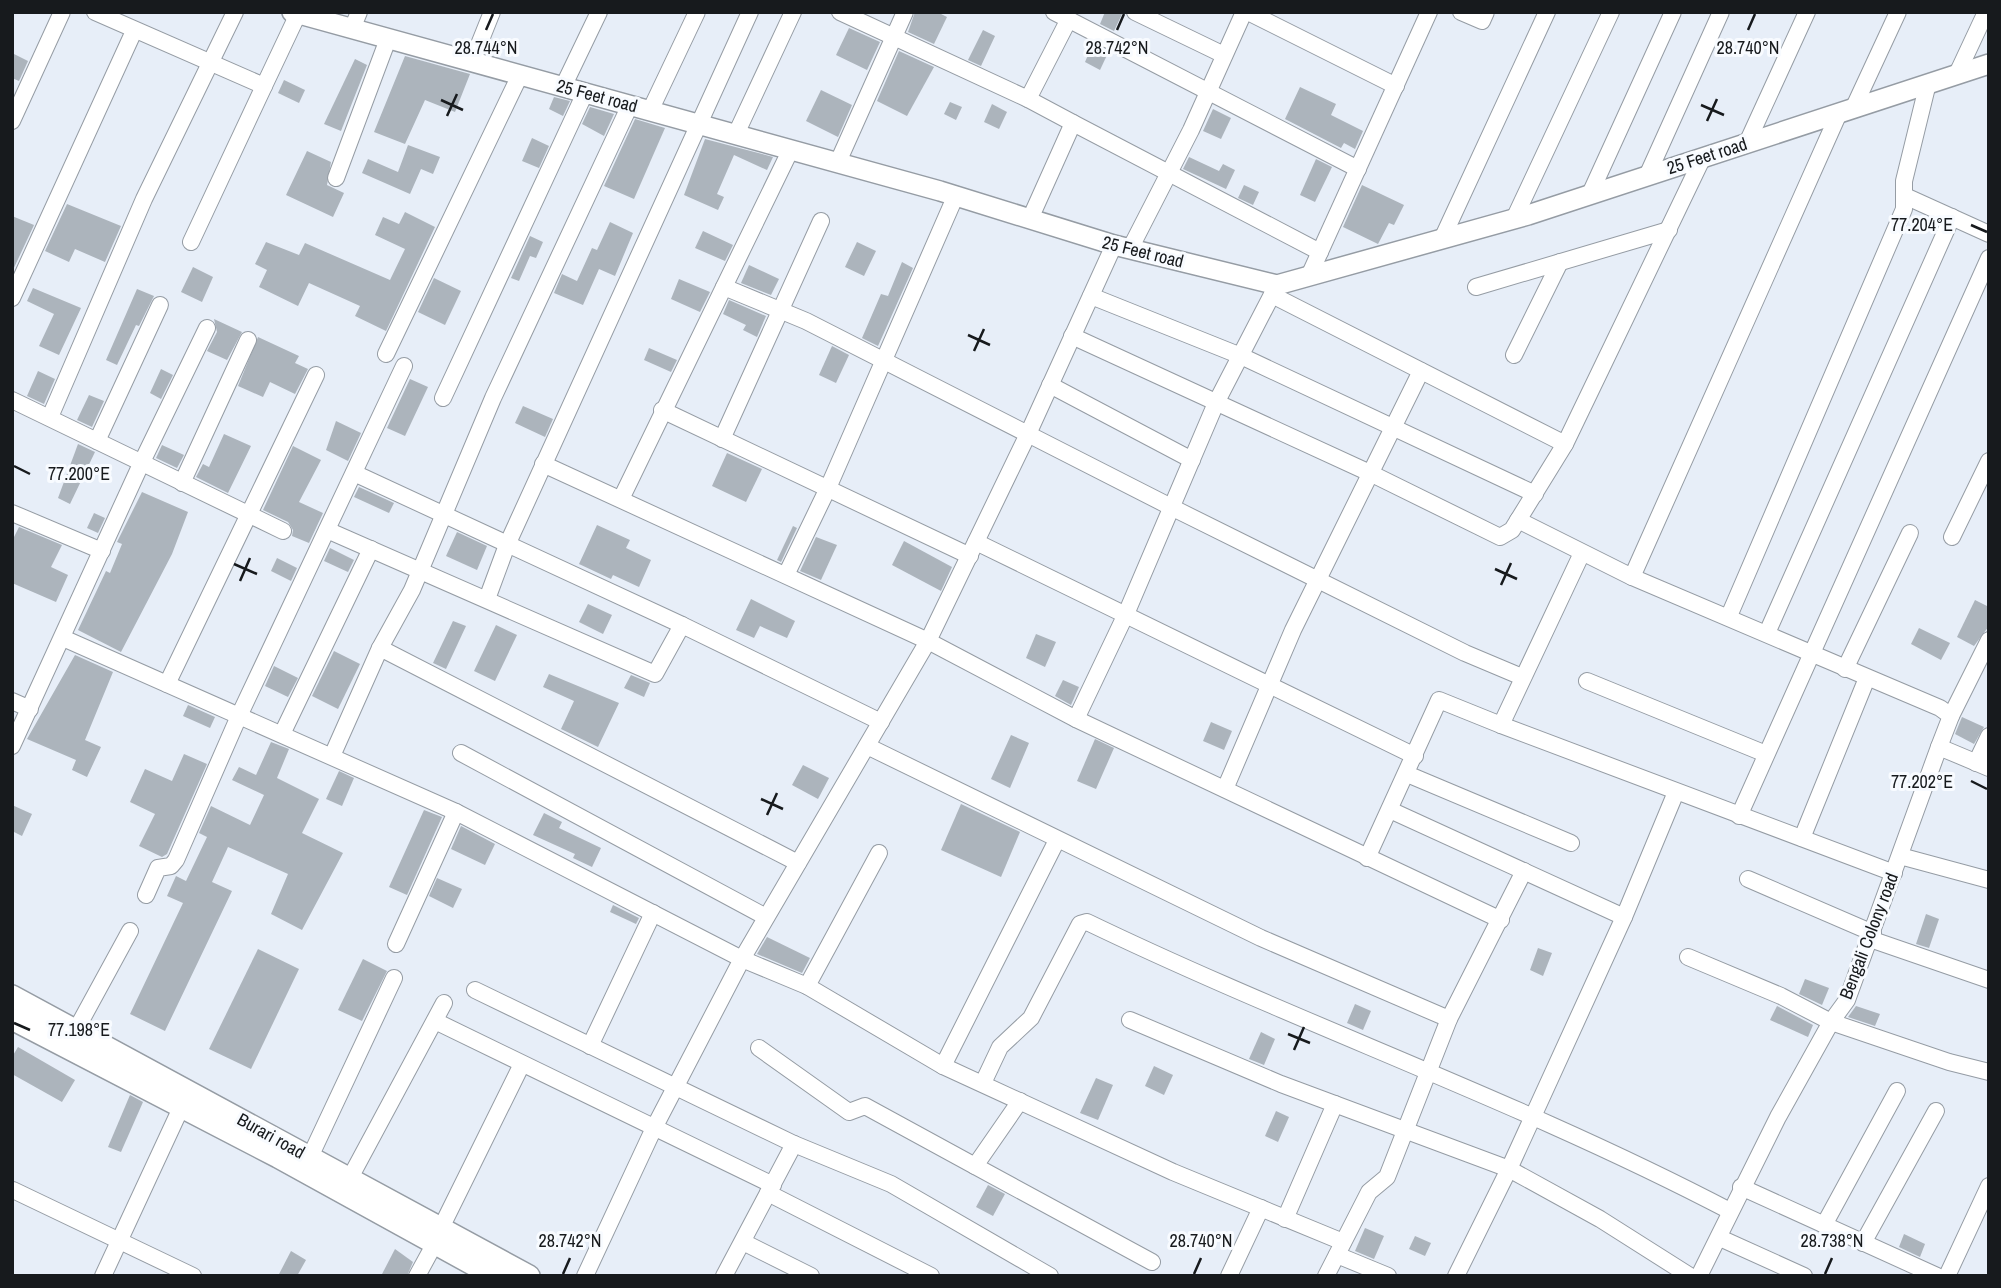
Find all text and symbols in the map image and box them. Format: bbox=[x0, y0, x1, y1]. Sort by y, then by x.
text: 28.744°N bbox=[455, 35, 518, 60]
text: 28.742°N bbox=[1086, 35, 1149, 60]
text: 28.740°N bbox=[1717, 35, 1780, 60]
street label: 25 Feet road bbox=[554, 73, 640, 118]
street label: 25 Feet road bbox=[1664, 131, 1750, 180]
text: 77.204°E bbox=[1891, 212, 1953, 237]
street label: 25 Feet road bbox=[1100, 229, 1186, 274]
text: 77.200°E bbox=[48, 461, 110, 486]
text: 77.202°E bbox=[1891, 769, 1953, 794]
street label: Bengali Colony road bbox=[1833, 869, 1904, 1003]
text: 77.198°E bbox=[48, 1017, 110, 1042]
street label: Burari road bbox=[233, 1107, 310, 1164]
text: 28.742°N bbox=[539, 1228, 602, 1253]
text: 28.740°N bbox=[1170, 1228, 1233, 1253]
text: 28.738°N bbox=[1801, 1228, 1864, 1253]

